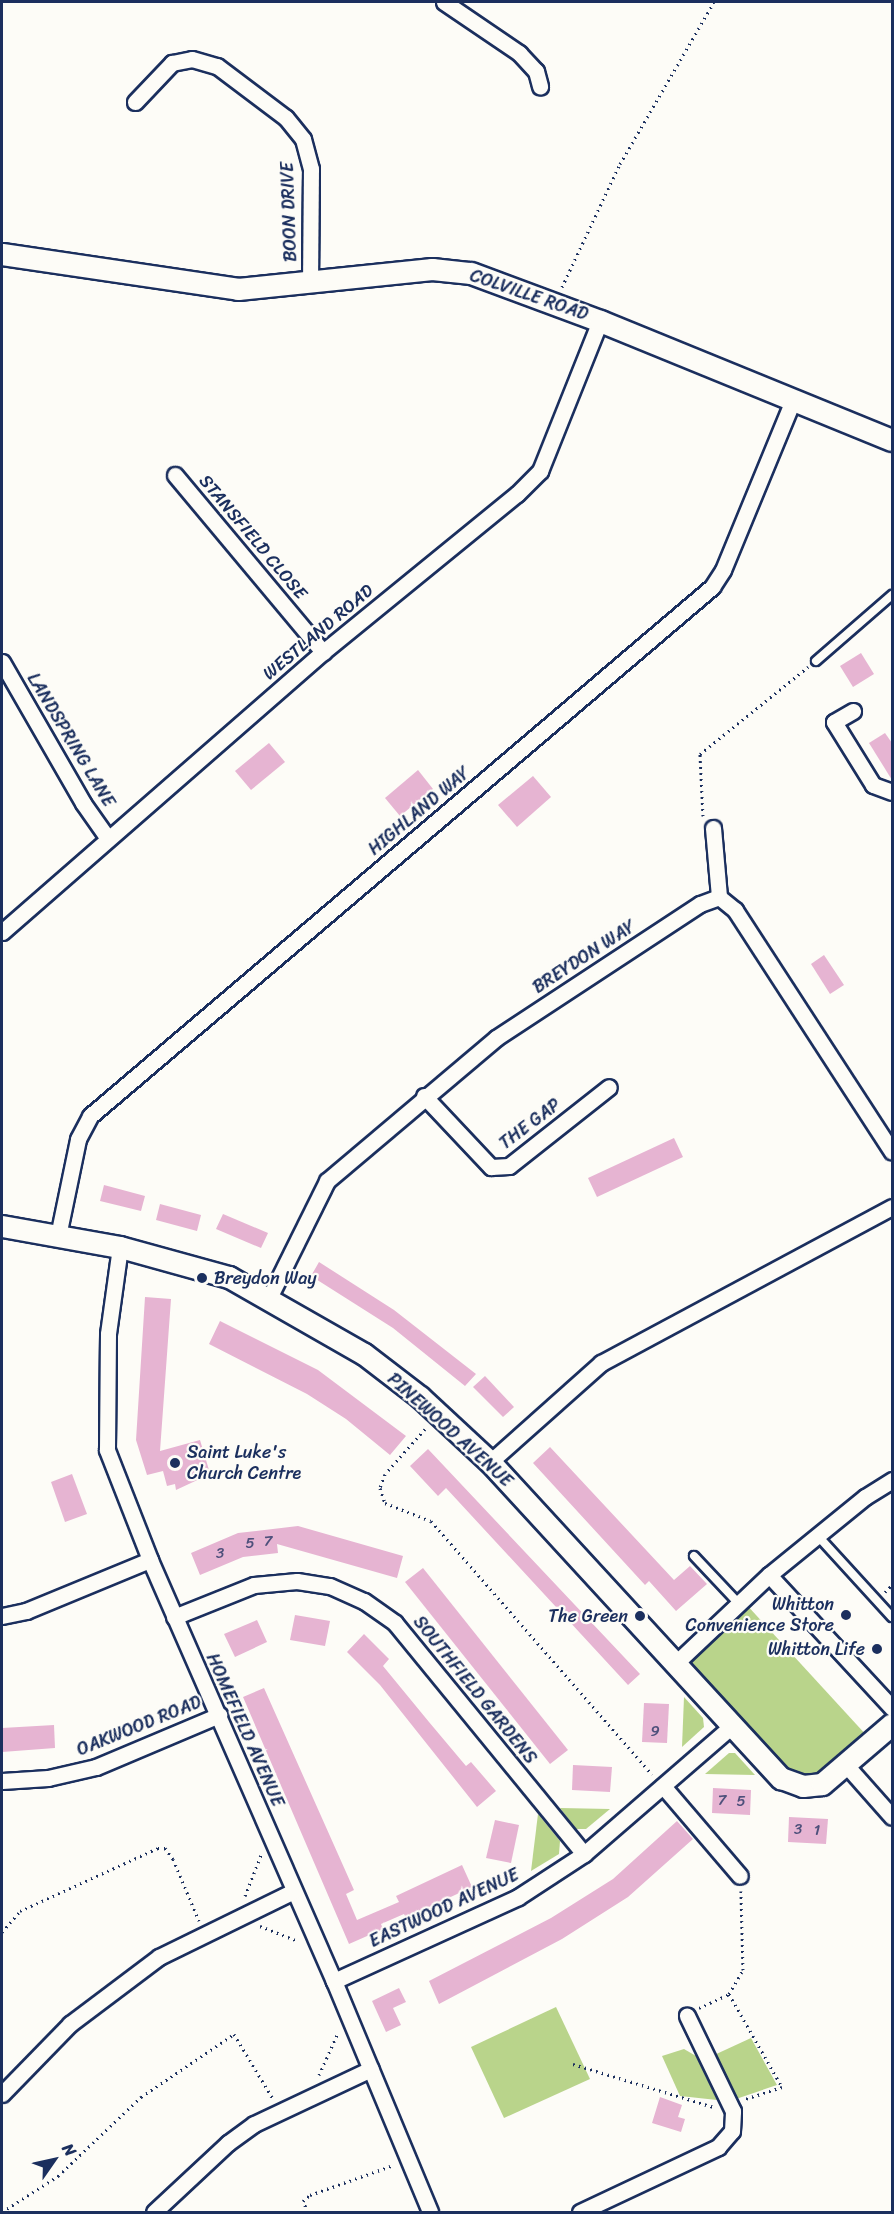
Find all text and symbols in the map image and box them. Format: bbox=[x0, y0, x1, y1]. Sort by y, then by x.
street label: BOON DRIVE bbox=[276, 161, 302, 263]
street label: COLVILLE ROAD bbox=[467, 265, 591, 325]
street label: STANSFIELD CLOSE bbox=[195, 471, 311, 603]
street label: WESTLAND ROAD bbox=[258, 580, 378, 684]
street label: LANDSPRING LANE bbox=[22, 669, 120, 811]
street label: HIGHLAND WAY bbox=[364, 762, 474, 860]
street label: BREYDON WAY bbox=[529, 916, 639, 998]
street label: THE GAP bbox=[495, 1094, 565, 1154]
place label: Breydon Way bbox=[214, 1267, 317, 1289]
marker: Breydon Way bbox=[195, 1271, 209, 1285]
street label: PINEWOOD AVENUE bbox=[383, 1368, 517, 1492]
place label: Saint Luke's Church Centre bbox=[187, 1442, 302, 1484]
marker: Saint Luke's Church Centre bbox=[168, 1456, 182, 1470]
house number: 7 bbox=[264, 1533, 272, 1551]
house number: 5 bbox=[245, 1535, 255, 1553]
house number: 3 bbox=[216, 1545, 224, 1563]
place label: Whitton Convenience Store bbox=[685, 1594, 834, 1636]
place label: The Green bbox=[548, 1605, 628, 1627]
marker: Whitton Convenience Store bbox=[839, 1608, 853, 1622]
marker: The Green bbox=[633, 1609, 647, 1623]
street label: SOUTHFIELD GARDENS bbox=[409, 1611, 541, 1769]
place label: Whitton Life bbox=[768, 1638, 865, 1660]
marker: Whitton Life bbox=[870, 1642, 884, 1656]
street label: HOMEFIELD AVENUE bbox=[201, 1650, 289, 1810]
street label: OAKWOOD ROAD bbox=[74, 1691, 204, 1761]
house number: 9 bbox=[650, 1723, 660, 1741]
house number: 7 bbox=[718, 1792, 726, 1810]
house number: 5 bbox=[736, 1793, 746, 1811]
house number: 3 bbox=[794, 1821, 802, 1839]
house number: 1 bbox=[814, 1822, 820, 1840]
street label: EASTWOOD AVENUE bbox=[366, 1864, 522, 1952]
north arrow bbox=[24, 2130, 84, 2190]
text: N bbox=[54, 2137, 84, 2162]

